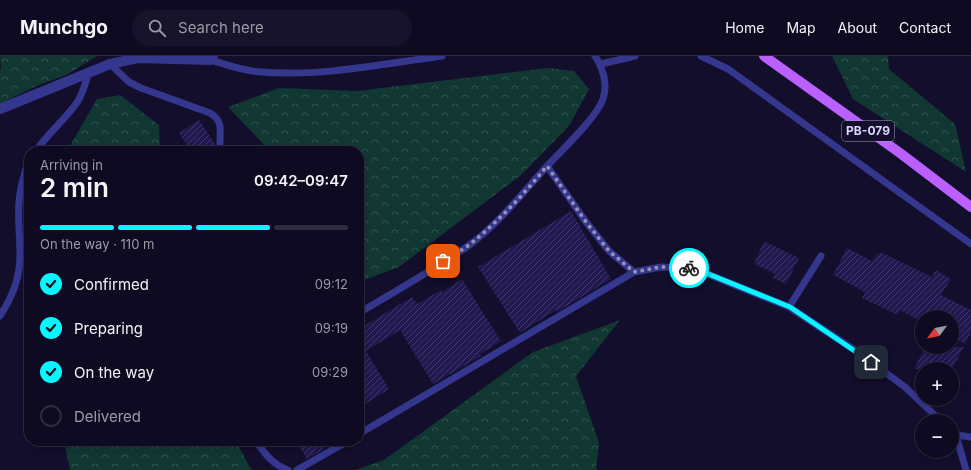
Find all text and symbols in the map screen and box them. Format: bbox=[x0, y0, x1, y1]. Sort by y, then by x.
search box bbox=[132, 10, 412, 46]
text: Munchgo bbox=[20, 16, 108, 39]
icon: search bbox=[146, 17, 168, 39]
text: Search here bbox=[178, 18, 264, 37]
text: Home bbox=[725, 19, 764, 36]
text: Map bbox=[786, 19, 816, 36]
text: About bbox=[838, 19, 877, 36]
text: Contact bbox=[899, 19, 951, 36]
road number: PB-079 bbox=[842, 121, 894, 141]
text: Arriving in bbox=[40, 157, 103, 173]
text: 09:42–09:47 bbox=[254, 171, 348, 190]
text: 2 min bbox=[40, 172, 109, 203]
text: On the way · 110 m bbox=[40, 236, 154, 252]
pin bbox=[426, 244, 460, 278]
courier bbox=[669, 248, 709, 288]
icon: bag bbox=[432, 250, 454, 272]
icon: bike bbox=[678, 257, 700, 279]
icon: check bbox=[40, 273, 62, 295]
text: Confirmed bbox=[74, 275, 149, 294]
text: 09:12 bbox=[315, 276, 348, 292]
north arrow bbox=[915, 310, 959, 354]
map controls bbox=[915, 310, 959, 458]
icon: check bbox=[40, 317, 62, 339]
text: Preparing bbox=[74, 319, 143, 338]
text: 09:19 bbox=[315, 320, 348, 336]
pin bbox=[854, 345, 888, 379]
icon: home bbox=[860, 351, 882, 373]
icon: check bbox=[40, 361, 62, 383]
button: + bbox=[915, 362, 959, 406]
text: On the way bbox=[74, 363, 154, 382]
text: 09:29 bbox=[312, 364, 348, 380]
text: Delivered bbox=[74, 407, 141, 426]
button: − bbox=[915, 414, 959, 458]

